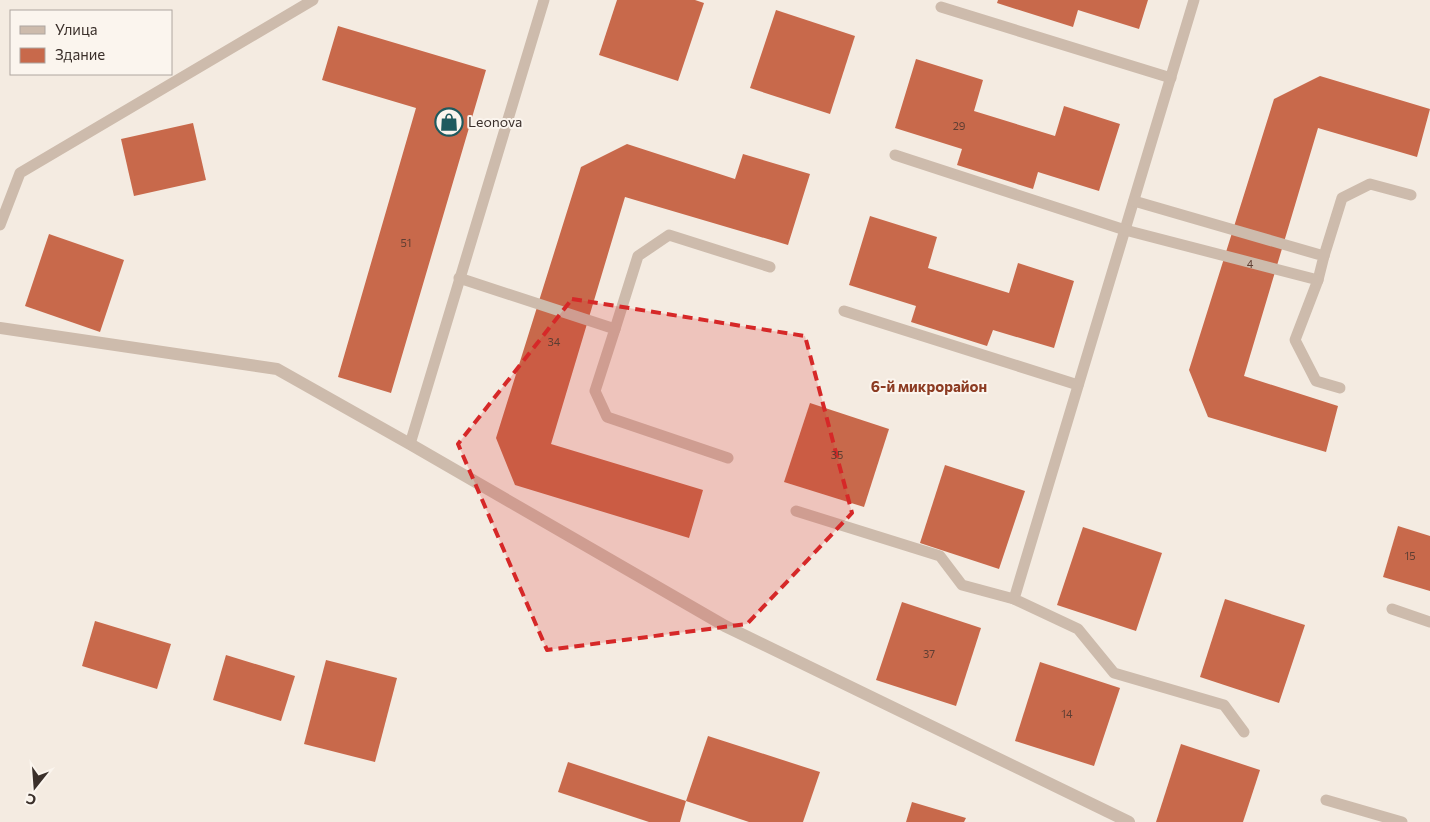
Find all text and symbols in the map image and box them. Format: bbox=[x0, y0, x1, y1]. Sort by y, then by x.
legend bbox=[10, 10, 172, 75]
text: Улица bbox=[55, 20, 97, 38]
text: Здание bbox=[55, 45, 105, 63]
shop icon: Leonova bbox=[434, 107, 464, 137]
place label: Leonova bbox=[468, 113, 522, 130]
house number: 29 bbox=[953, 119, 966, 132]
house number: 51 bbox=[400, 236, 412, 249]
house number: 4 bbox=[1247, 257, 1254, 270]
house number: 34 bbox=[548, 335, 561, 348]
district label: 6-й микрорайон bbox=[871, 377, 987, 395]
house number: 35 bbox=[831, 448, 843, 461]
house number: 15 bbox=[1404, 549, 1416, 562]
house number: 37 bbox=[923, 647, 935, 660]
house number: 14 bbox=[1061, 707, 1073, 720]
north arrow bbox=[10, 762, 60, 812]
text: С bbox=[24, 790, 38, 809]

